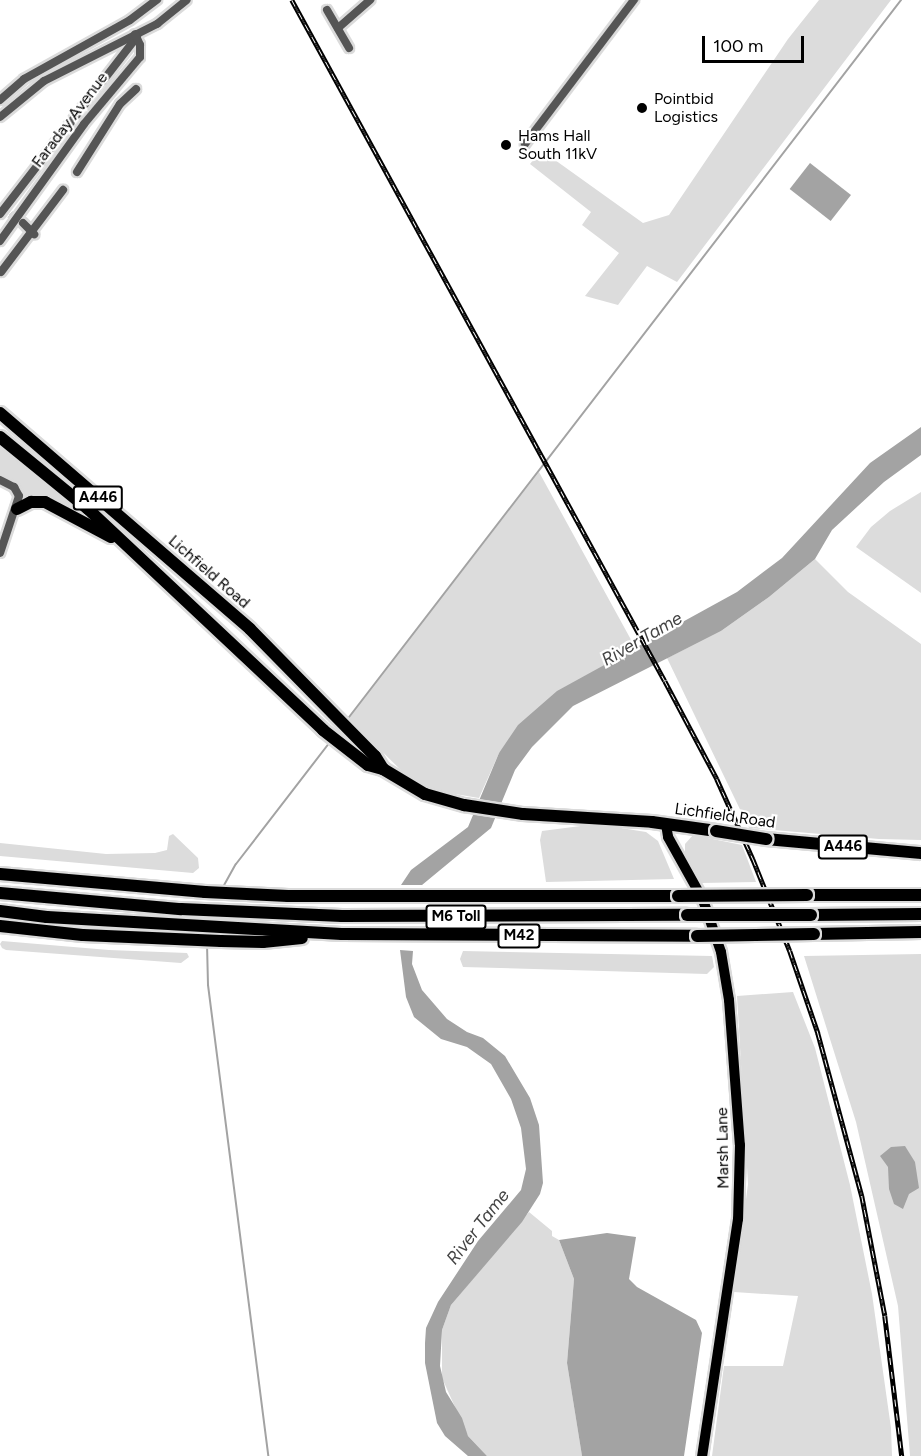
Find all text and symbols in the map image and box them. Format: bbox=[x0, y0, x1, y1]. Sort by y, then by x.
scale bar bbox=[705, 24, 807, 62]
text: 100 m bbox=[713, 35, 763, 57]
street label: Faraday Avenue bbox=[28, 69, 112, 171]
place label: Pointbid Logistics bbox=[654, 89, 718, 127]
marker: Pointbid Logistics bbox=[635, 101, 649, 115]
place label: Hams Hall South 11kV bbox=[518, 126, 597, 164]
marker: Hams Hall South 11kV bbox=[499, 138, 513, 152]
road number: A446 bbox=[72, 486, 124, 510]
street label: Lichfield Road bbox=[164, 531, 254, 613]
water label: River Tame bbox=[598, 607, 686, 671]
street label: Lichfield Road bbox=[673, 799, 777, 833]
road number: A446 bbox=[818, 835, 868, 859]
road number: M6 Toll bbox=[424, 905, 488, 929]
road number: M42 bbox=[496, 924, 542, 948]
street label: Marsh Lane bbox=[713, 1107, 733, 1189]
water label: River Tame bbox=[442, 1185, 514, 1269]

